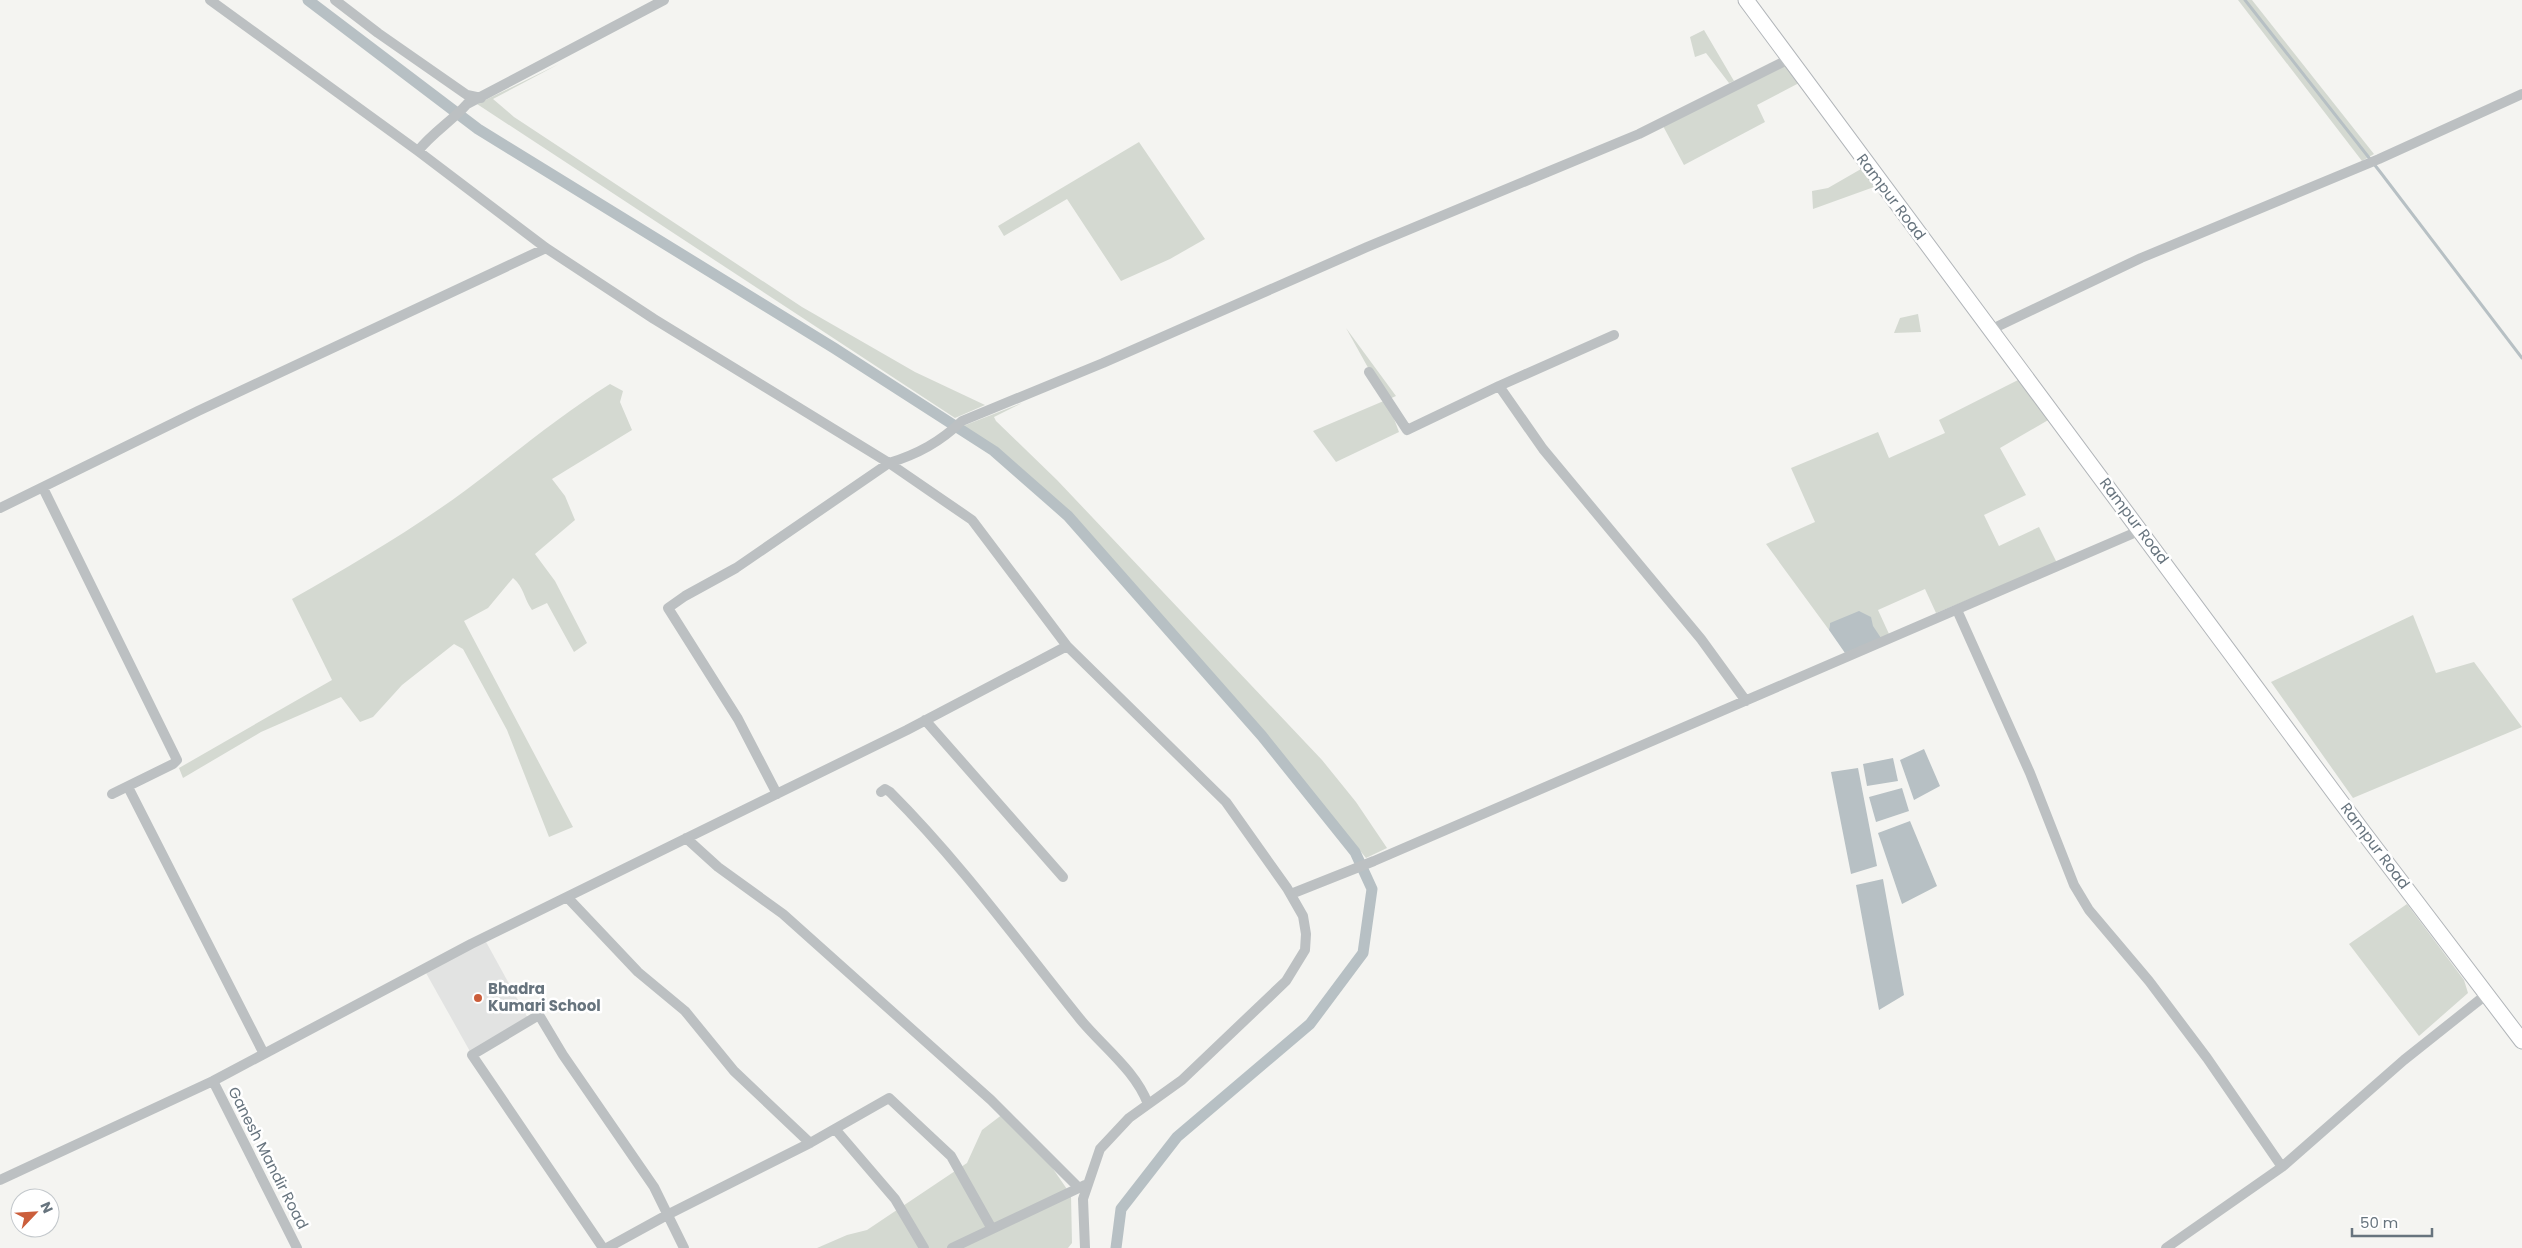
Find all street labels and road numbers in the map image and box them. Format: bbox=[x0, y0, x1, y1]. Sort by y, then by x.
street label: Rampur Road bbox=[1852, 149, 1931, 244]
street label: Rampur Road bbox=[2095, 473, 2174, 568]
street label: Rampur Road bbox=[2336, 798, 2415, 893]
street label: Ganesh Mandir Road bbox=[223, 1083, 313, 1233]

